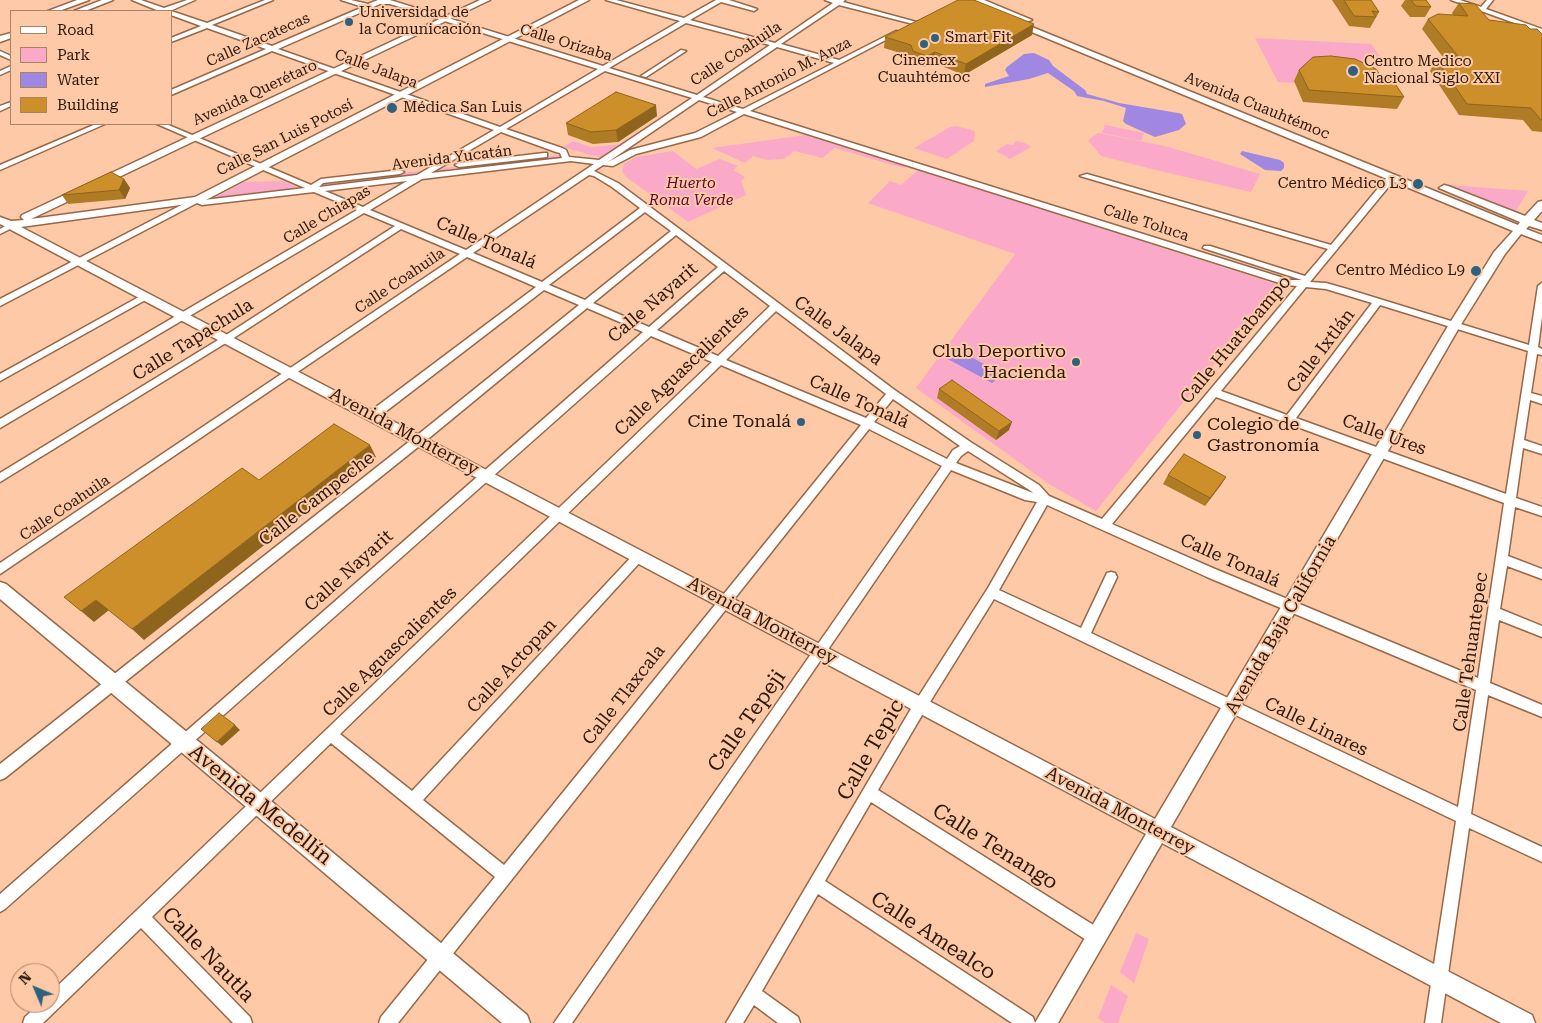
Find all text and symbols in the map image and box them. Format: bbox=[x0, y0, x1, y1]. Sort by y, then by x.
place label: Universidad de la Comunicación bbox=[359, 4, 481, 39]
street label: Calle Zacatecas bbox=[203, 9, 313, 71]
legend bbox=[10, 10, 172, 125]
marker: Universidad de la Comunicación bbox=[343, 16, 355, 28]
street label: Calle Coahuila bbox=[687, 18, 785, 90]
street label: Calle Orizaba bbox=[518, 20, 614, 66]
text: Road bbox=[57, 21, 94, 39]
place label: Smart Fit bbox=[945, 29, 1011, 47]
marker: Smart Fit bbox=[929, 32, 941, 44]
street label: Calle Antonio M. Anza bbox=[704, 34, 854, 122]
marker: Cinemex Cuauhtémoc bbox=[918, 38, 930, 50]
text: Park bbox=[57, 46, 90, 64]
street label: Calle Jalapa bbox=[332, 46, 420, 92]
place label: Cinemex Cuauhtémoc bbox=[878, 52, 970, 87]
place label: Centro Medico Nacional Siglo XXI bbox=[1364, 53, 1500, 88]
street label: Avenida Querétaro bbox=[190, 56, 320, 130]
marker: Centro Medico Nacional Siglo XXI bbox=[1346, 64, 1360, 78]
street label: Avenida Cuauhtémoc bbox=[1182, 69, 1332, 143]
text: Water bbox=[57, 71, 99, 89]
text: Building bbox=[57, 96, 118, 114]
street label: Calle San Luis Potosí bbox=[214, 96, 356, 180]
place label: Médica San Luis bbox=[403, 99, 522, 117]
marker: Médica San Luis bbox=[385, 101, 399, 115]
street label: Avenida Yucatán bbox=[391, 142, 513, 174]
park label: Huerto Roma Verde bbox=[649, 175, 733, 210]
place label: Centro Médico L3 bbox=[1278, 175, 1407, 193]
marker: Centro Médico L3 bbox=[1411, 177, 1425, 191]
street label: Calle Chiapas bbox=[280, 182, 374, 248]
street label: Calle Toluca bbox=[1101, 201, 1191, 245]
street label: Calle Tonalá bbox=[433, 212, 539, 274]
street label: Calle Coahuila bbox=[352, 244, 448, 318]
street label: Calle Nayarit bbox=[604, 258, 702, 348]
place label: Centro Médico L9 bbox=[1336, 262, 1465, 280]
marker: Centro Médico L9 bbox=[1469, 264, 1483, 278]
street label: Calle Huatabampo bbox=[1176, 271, 1296, 409]
street label: Calle Jalapa bbox=[789, 292, 887, 370]
street label: Calle Tapachula bbox=[129, 294, 257, 386]
street label: Calle Aguascalientes bbox=[610, 301, 754, 441]
street label: Calle Ixtlán bbox=[1282, 305, 1360, 397]
place label: Club Deportivo Hacienda bbox=[932, 341, 1066, 384]
marker: Club Deportivo Hacienda bbox=[1070, 356, 1082, 368]
street label: Calle Tonalá bbox=[806, 370, 912, 434]
street label: Avenida Monterrey bbox=[326, 383, 482, 481]
street label: Calle Ures bbox=[1339, 410, 1429, 460]
place label: Cine Tonalá bbox=[688, 411, 791, 433]
place label: Colegio de Gastronomía bbox=[1207, 414, 1319, 456]
marker: Cine Tonalá bbox=[795, 416, 807, 428]
marker: Colegio de Gastronomía bbox=[1191, 429, 1203, 441]
street label: Calle Campeche bbox=[255, 447, 379, 551]
street label: Calle Coahuila bbox=[17, 471, 113, 545]
street label: Calle Nayarit bbox=[300, 526, 398, 616]
street label: Calle Tonalá bbox=[1177, 529, 1283, 593]
street label: Avenida Baja California bbox=[1221, 532, 1341, 718]
street label: Calle Tehuantepec bbox=[1449, 571, 1493, 733]
street label: Avenida Monterrey bbox=[684, 572, 840, 670]
street label: Calle Aguascalientes bbox=[318, 582, 462, 722]
street label: Calle Actopan bbox=[463, 614, 561, 718]
street label: Calle Tlaxcala bbox=[578, 641, 670, 749]
street label: Calle Tepeji bbox=[703, 665, 791, 777]
street label: Calle Linares bbox=[1261, 693, 1371, 761]
street label: Calle Tepic bbox=[832, 695, 910, 805]
street label: Avenida Medellín bbox=[183, 739, 337, 871]
street label: Avenida Monterrey bbox=[1042, 762, 1198, 860]
street label: Calle Tenango bbox=[928, 798, 1062, 896]
street label: Calle Amealco bbox=[866, 886, 1000, 986]
street label: Calle Nautla bbox=[156, 902, 260, 1008]
north arrow bbox=[10, 963, 60, 1013]
text: N bbox=[16, 969, 35, 988]

